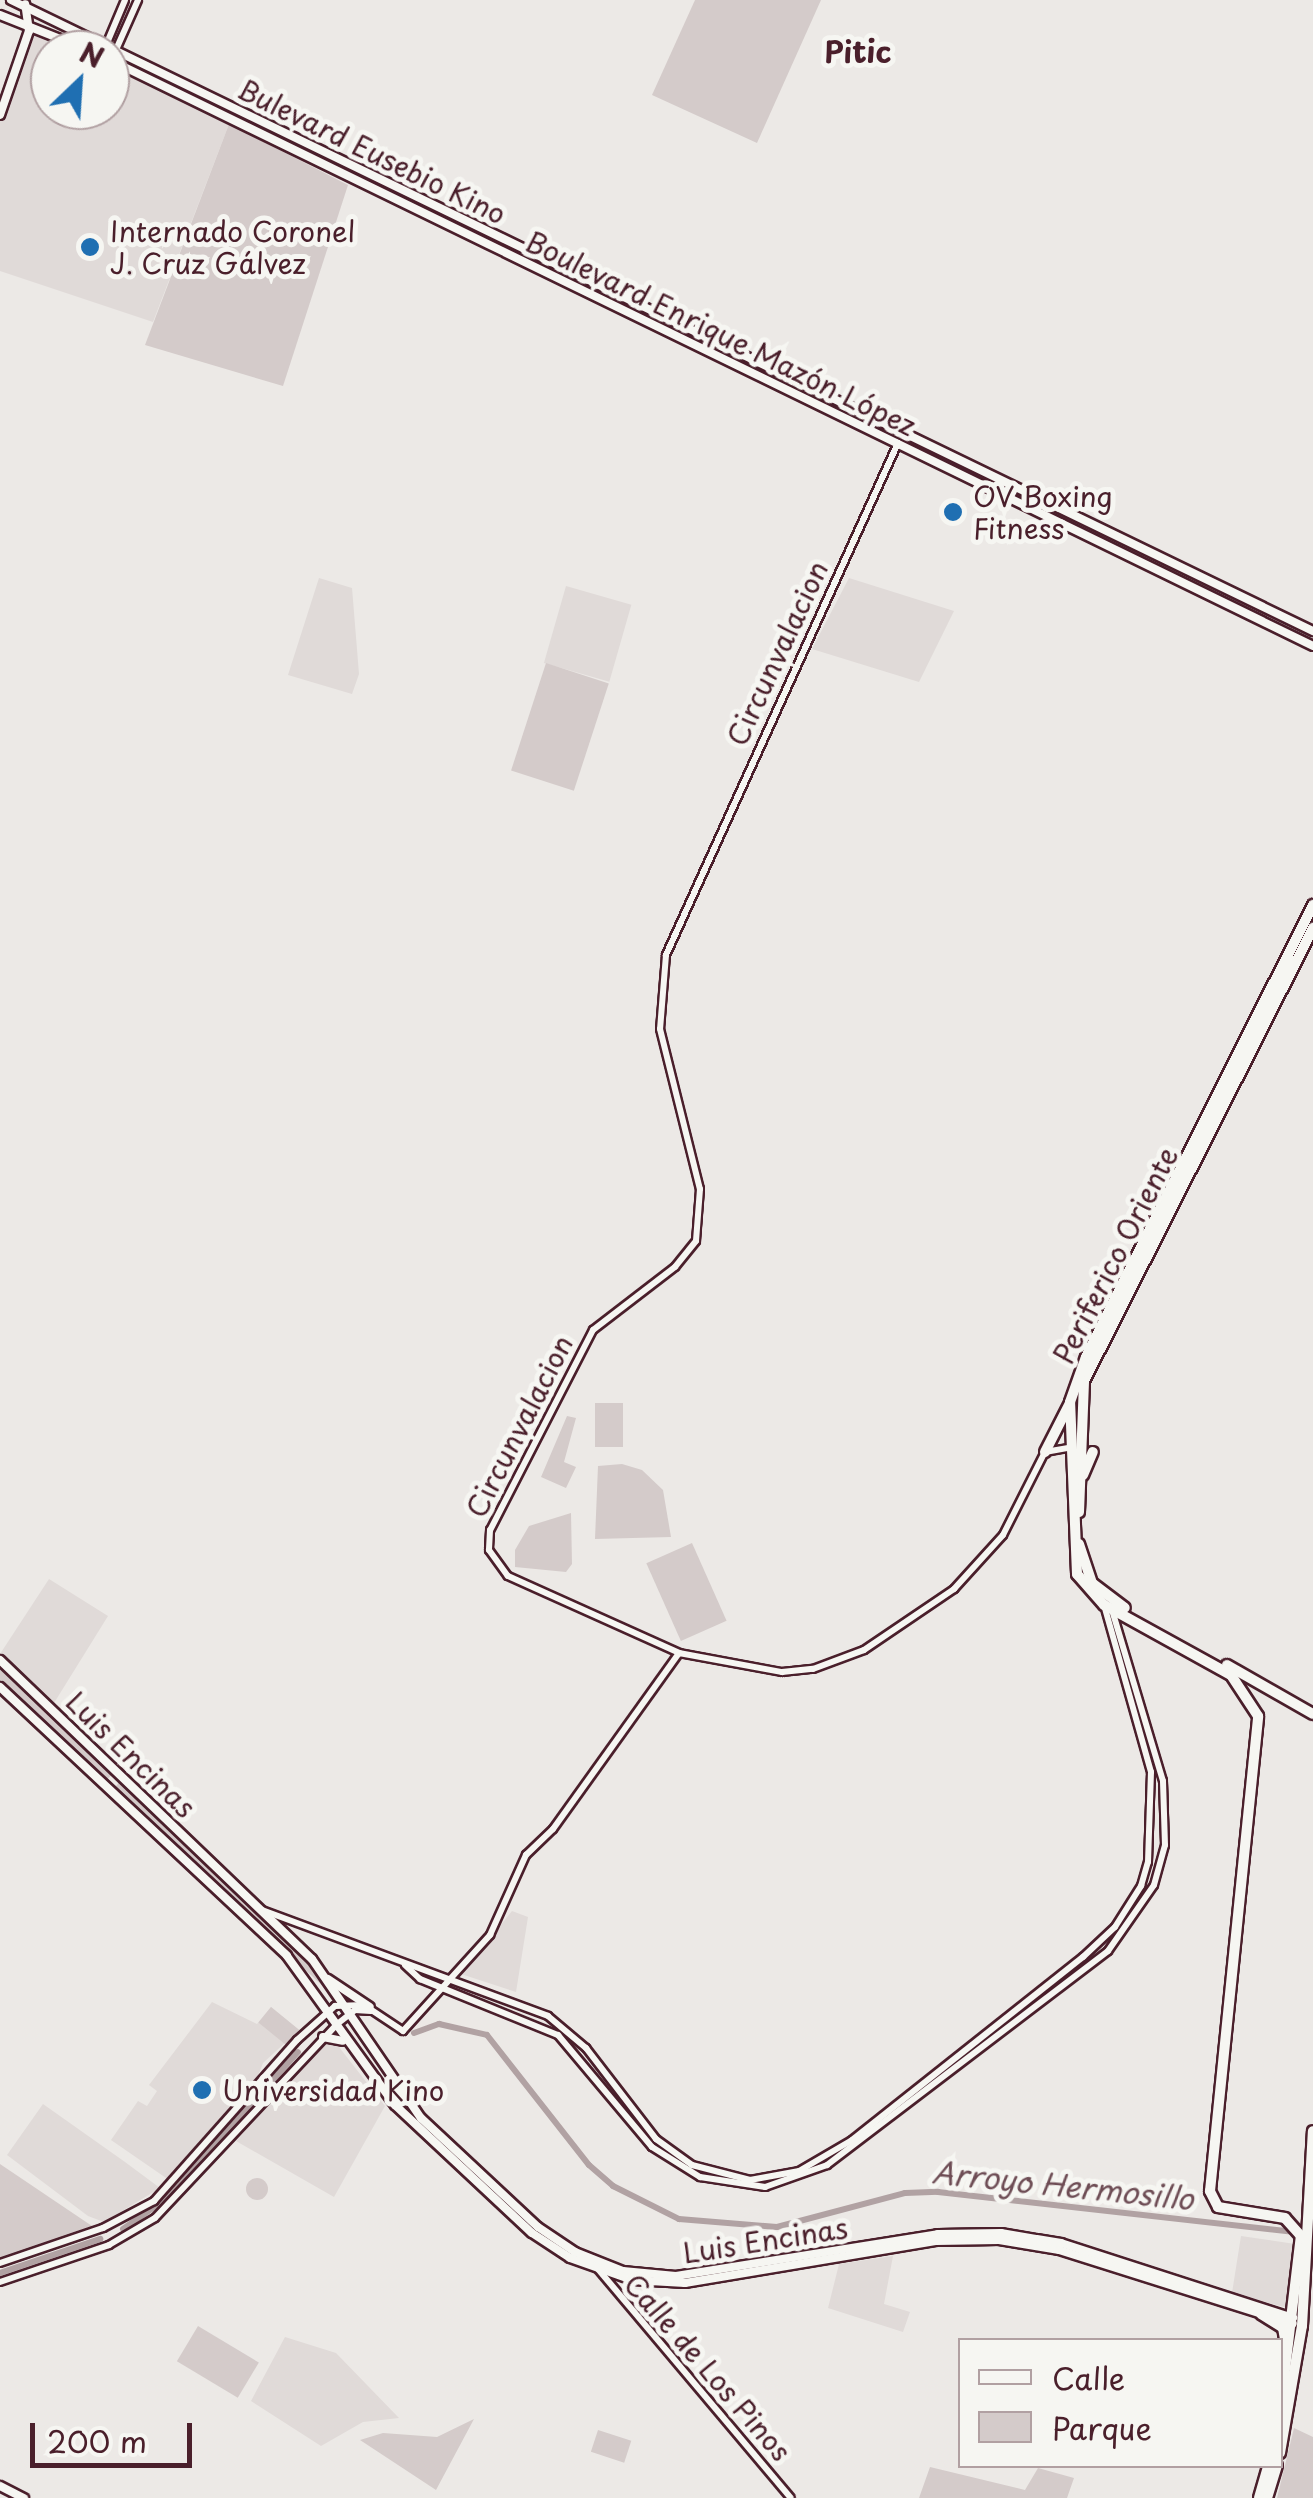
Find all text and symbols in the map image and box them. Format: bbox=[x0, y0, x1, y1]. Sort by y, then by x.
north arrow bbox=[30, 30, 130, 130]
text: N bbox=[73, 30, 111, 78]
district label: Pitic bbox=[824, 33, 892, 69]
street label: Bulevard Eusebio Kino bbox=[233, 72, 511, 230]
place label: Internado Coronel J. Cruz Gálvez bbox=[110, 214, 354, 280]
street label: Boulevard Enrique Mazón López bbox=[521, 224, 921, 442]
marker: Internado Coronel J. Cruz Gálvez bbox=[79, 236, 101, 258]
place label: OV Boxing Fitness bbox=[973, 479, 1113, 545]
marker: OV Boxing Fitness bbox=[942, 501, 964, 523]
street label: Circunvalacion bbox=[720, 555, 834, 751]
street label: Periferico Oriente bbox=[1046, 1142, 1184, 1368]
street label: Circunvalacion bbox=[459, 1329, 579, 1523]
street label: Luis Encinas bbox=[60, 1684, 202, 1824]
place label: Universidad Kino bbox=[222, 2073, 446, 2107]
marker: Universidad Kino bbox=[191, 2079, 213, 2101]
water label: Arroyo Hermosillo bbox=[930, 2153, 1196, 2217]
street label: Luis Encinas bbox=[681, 2210, 849, 2270]
street label: Calle de Los Pinos bbox=[616, 2265, 800, 2469]
legend bbox=[958, 2338, 1283, 2468]
text: Calle bbox=[1052, 2355, 1125, 2400]
scale bar bbox=[35, 2403, 198, 2465]
text: Parque bbox=[1052, 2405, 1152, 2450]
text: 200 m bbox=[47, 2418, 147, 2463]

